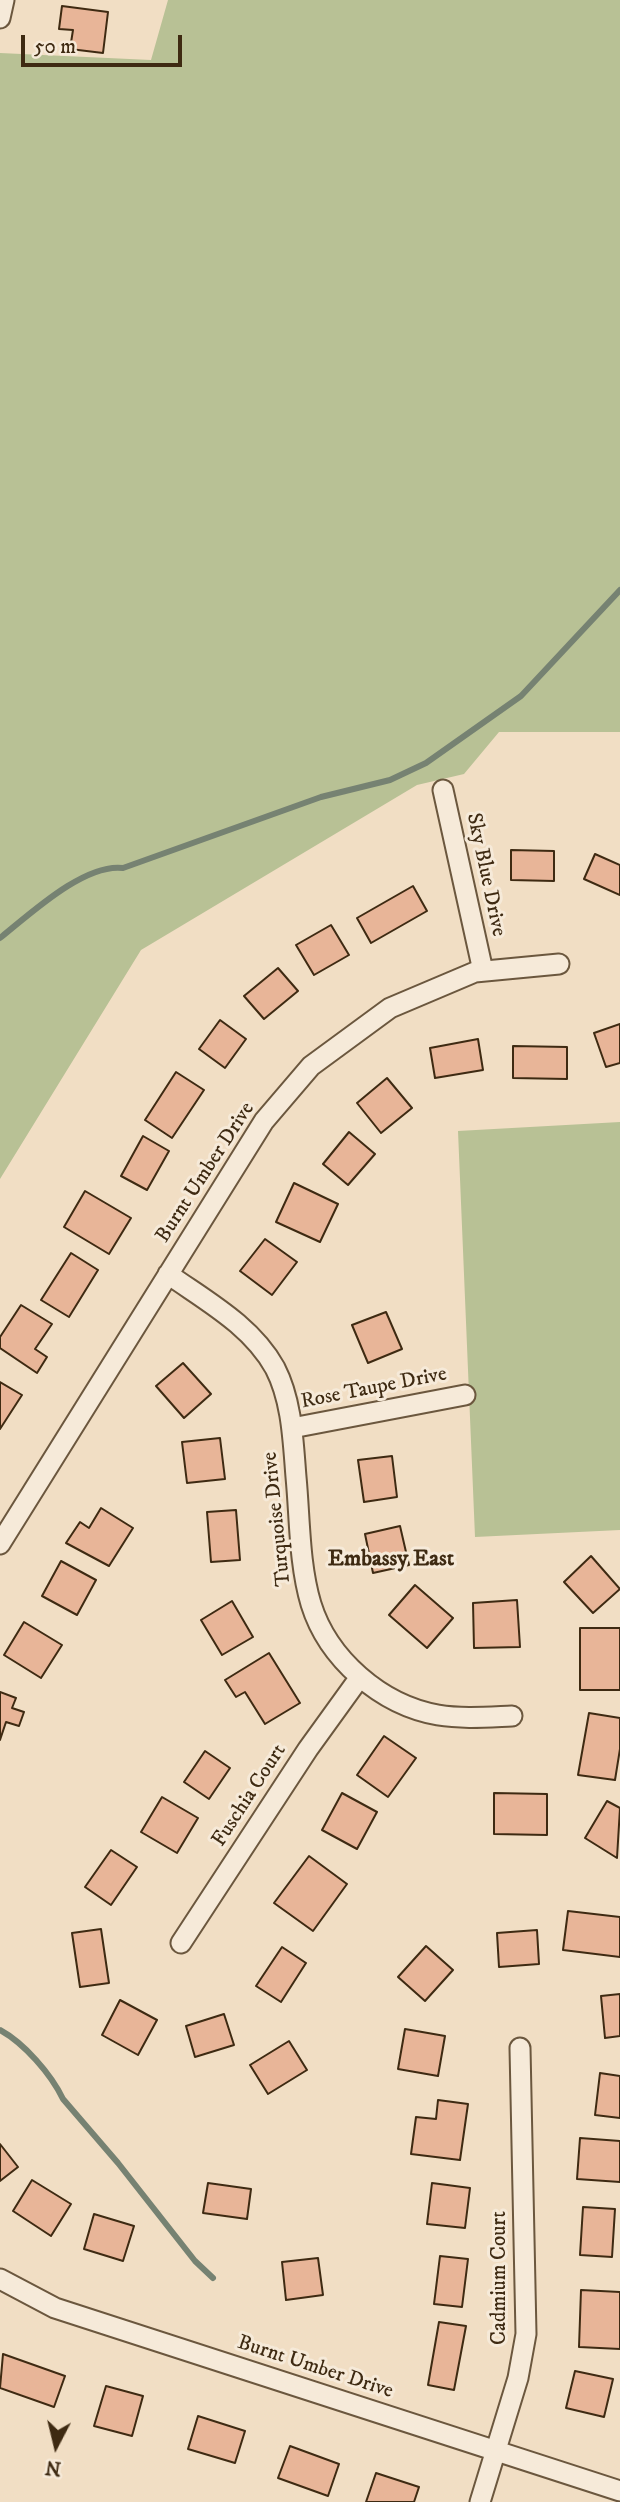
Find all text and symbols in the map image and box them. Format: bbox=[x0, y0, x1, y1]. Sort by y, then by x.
scale bar bbox=[24, 21, 186, 65]
text: 50 m bbox=[34, 34, 76, 60]
street label: Sky Blue Drive bbox=[460, 811, 510, 939]
street label: Burnt Umber Drive bbox=[151, 1098, 261, 1248]
street label: Rose Taupe Drive bbox=[299, 1363, 449, 1415]
street label: Turquoise Drive bbox=[258, 1450, 298, 1588]
district label: Embassy East bbox=[328, 1546, 454, 1574]
street label: Fuschia Court bbox=[208, 1740, 292, 1852]
street label: Cadmium Court bbox=[488, 2211, 514, 2345]
street label: Burnt Umber Drive bbox=[234, 2331, 396, 2405]
north arrow bbox=[21, 2411, 91, 2481]
text: N bbox=[44, 2455, 63, 2480]

